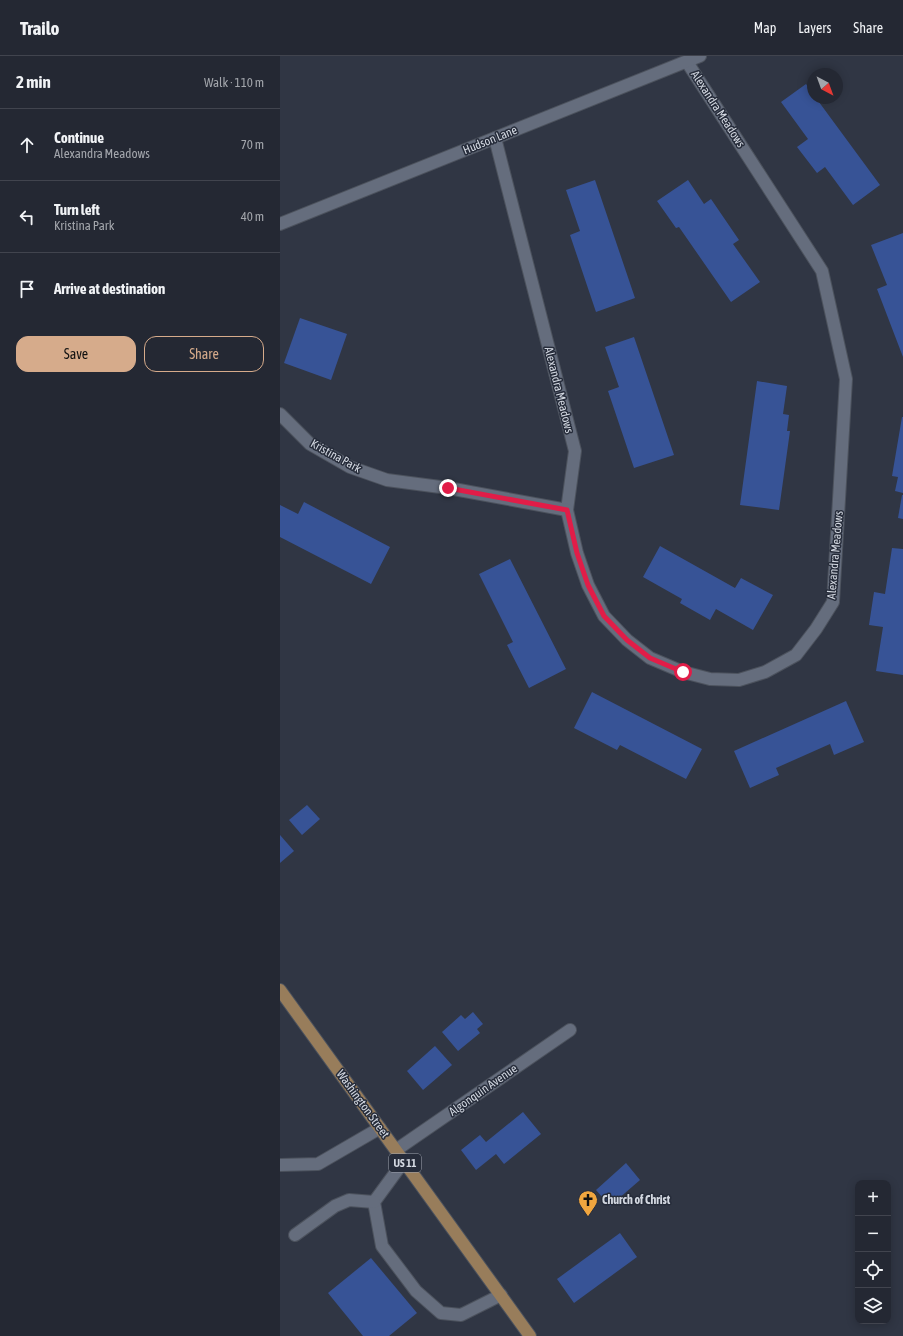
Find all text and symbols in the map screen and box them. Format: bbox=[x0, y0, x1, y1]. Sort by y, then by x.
text: Trailo bbox=[20, 17, 59, 39]
text: Map bbox=[754, 20, 776, 36]
text: Layers bbox=[798, 20, 831, 36]
text: Share bbox=[853, 20, 883, 36]
street label: Alexandra Meadows bbox=[688, 68, 748, 150]
north arrow bbox=[807, 68, 843, 104]
text: 2 min bbox=[16, 72, 51, 92]
text: Walk · 110 m bbox=[204, 75, 264, 90]
street label: Hudson Lane bbox=[461, 123, 519, 157]
text: Continue bbox=[54, 129, 104, 146]
icon: ahead bbox=[16, 134, 38, 156]
text: 70 m bbox=[241, 137, 264, 152]
text: Alexandra Meadows bbox=[54, 146, 150, 161]
text: Turn left bbox=[54, 201, 100, 218]
icon: left bbox=[16, 206, 38, 228]
text: 40 m bbox=[241, 209, 264, 224]
text: Kristina Park bbox=[54, 218, 114, 233]
icon: arrive bbox=[16, 278, 38, 300]
text: Arrive at destination bbox=[54, 280, 165, 297]
button: Save bbox=[16, 336, 136, 372]
button: Share bbox=[144, 336, 264, 372]
street label: Alexandra Meadows bbox=[542, 345, 576, 435]
street label: Kristina Park bbox=[308, 436, 364, 476]
route end bbox=[439, 479, 457, 497]
street label: Alexandra Meadows bbox=[824, 510, 846, 600]
route start bbox=[674, 663, 692, 681]
street label: Algonquin Avenue bbox=[446, 1061, 520, 1119]
street label: Washington Street bbox=[334, 1067, 393, 1141]
road number: US 11 bbox=[389, 1154, 421, 1172]
map controls bbox=[855, 1180, 891, 1324]
button: + bbox=[855, 1180, 891, 1216]
church icon: Church of Christ bbox=[577, 1189, 599, 1217]
place label: Church of Christ bbox=[602, 1193, 671, 1207]
button: − bbox=[855, 1216, 891, 1252]
button: locate bbox=[855, 1252, 891, 1288]
button: layers bbox=[855, 1288, 891, 1324]

